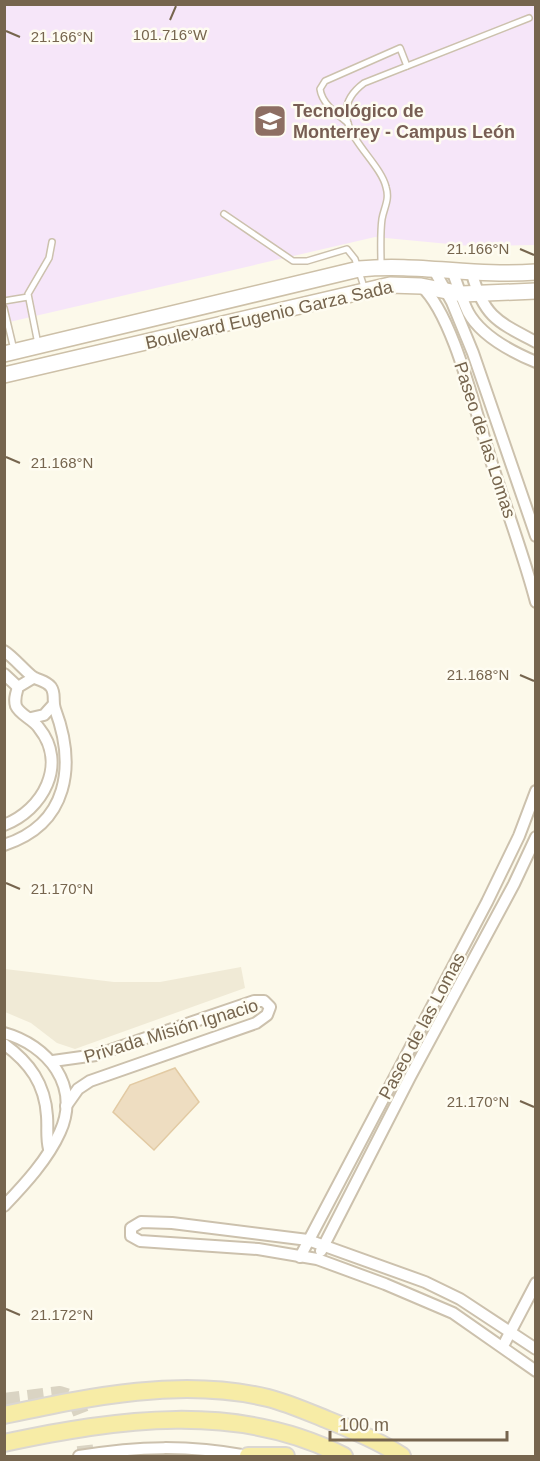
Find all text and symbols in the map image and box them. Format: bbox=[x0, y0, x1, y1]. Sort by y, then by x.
text: 101.716°W bbox=[133, 26, 208, 43]
text: 21.166°N bbox=[31, 28, 93, 45]
place label: Tecnológico de Monterrey - Campus León bbox=[293, 101, 515, 142]
school or university icon: Tecnológico de Monterrey - Campus León bbox=[252, 103, 288, 139]
text: 21.166°N bbox=[447, 240, 509, 257]
street label: Boulevard Eugenio Garza Sada bbox=[143, 277, 396, 353]
street label: Paseo de las Lomas bbox=[450, 359, 520, 521]
text: 21.168°N bbox=[31, 454, 93, 471]
text: 21.168°N bbox=[447, 666, 509, 683]
text: 21.170°N bbox=[31, 880, 93, 897]
street label: Paseo de las Lomas bbox=[375, 949, 469, 1103]
street label: Privada Misión Ignacio bbox=[81, 995, 261, 1067]
text: 21.170°N bbox=[447, 1093, 509, 1110]
text: 21.172°N bbox=[31, 1306, 93, 1323]
scale bar bbox=[330, 1404, 507, 1442]
text: 100 m bbox=[339, 1415, 389, 1435]

